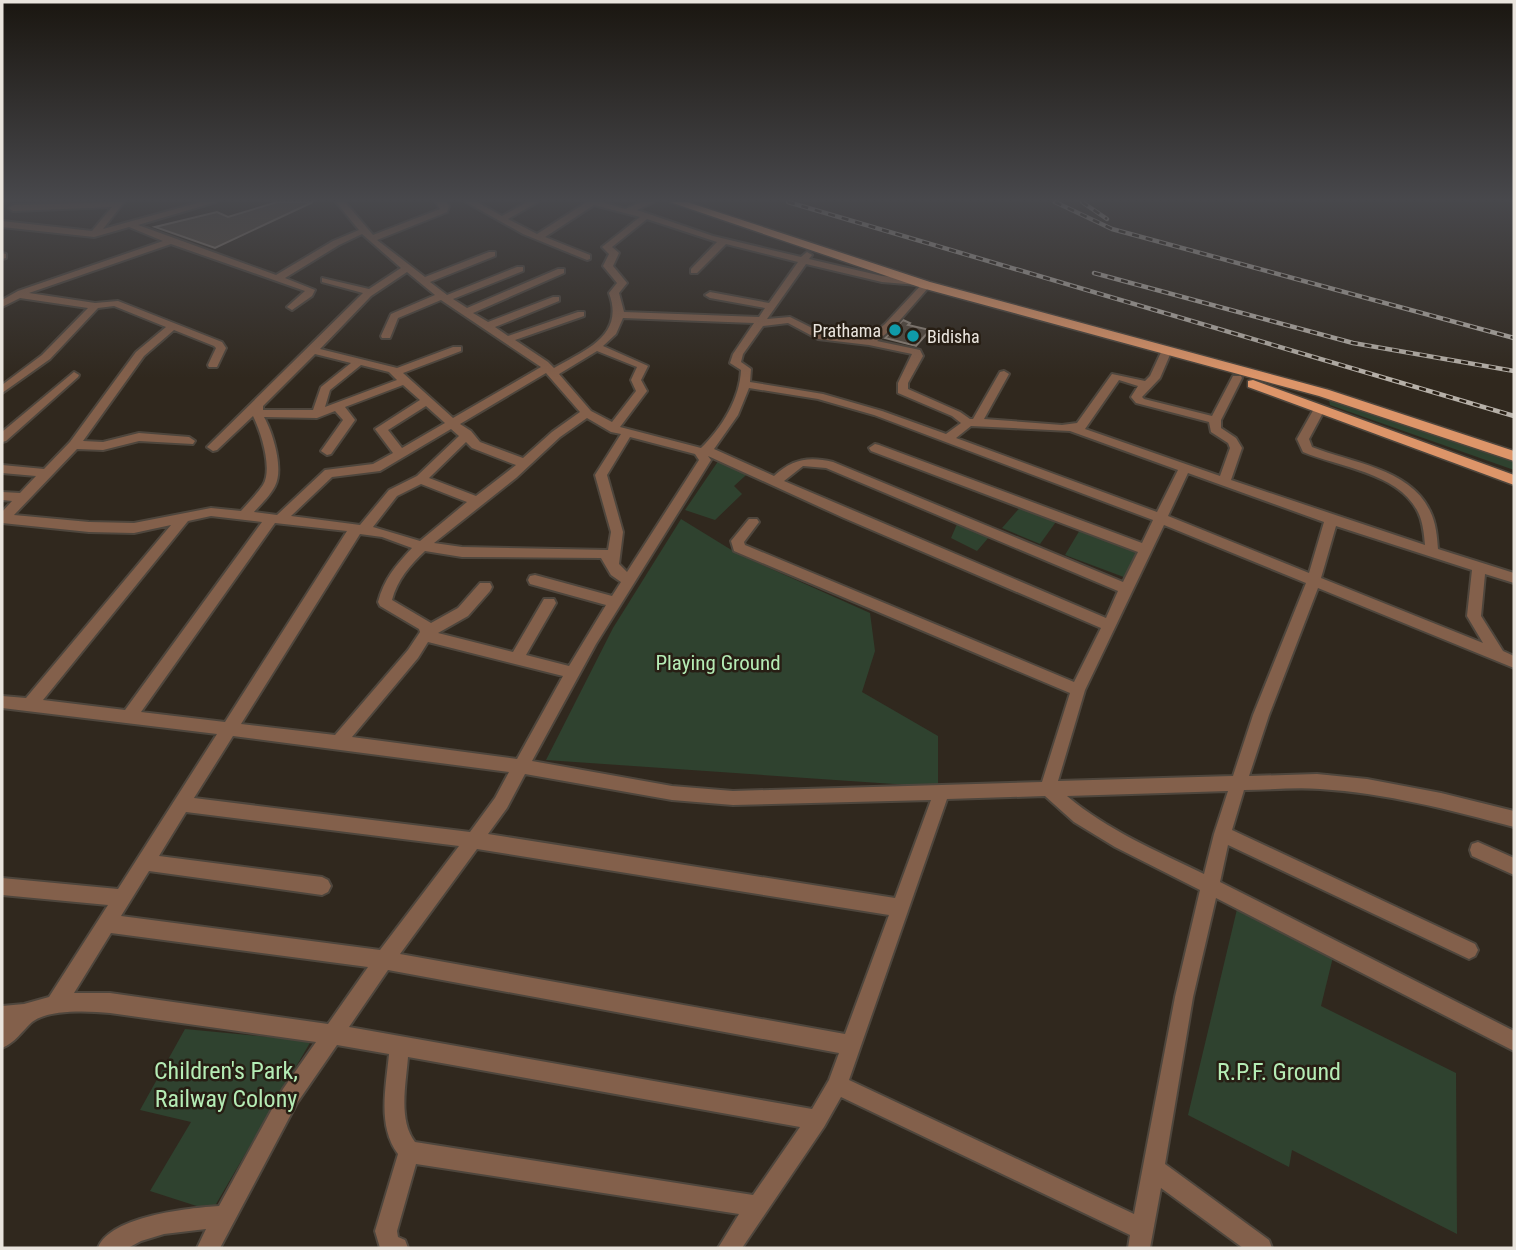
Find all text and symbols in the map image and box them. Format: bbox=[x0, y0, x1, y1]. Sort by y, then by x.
place label: Prathama bbox=[812, 320, 881, 341]
marker: Prathama bbox=[887, 322, 903, 338]
place label: Bidisha bbox=[927, 326, 980, 347]
marker: Bidisha bbox=[905, 328, 921, 344]
park label: Playing Ground bbox=[655, 651, 781, 675]
park label: Children's Park, Railway Colony bbox=[154, 1057, 298, 1113]
park label: R.P.F. Ground bbox=[1217, 1058, 1341, 1086]

